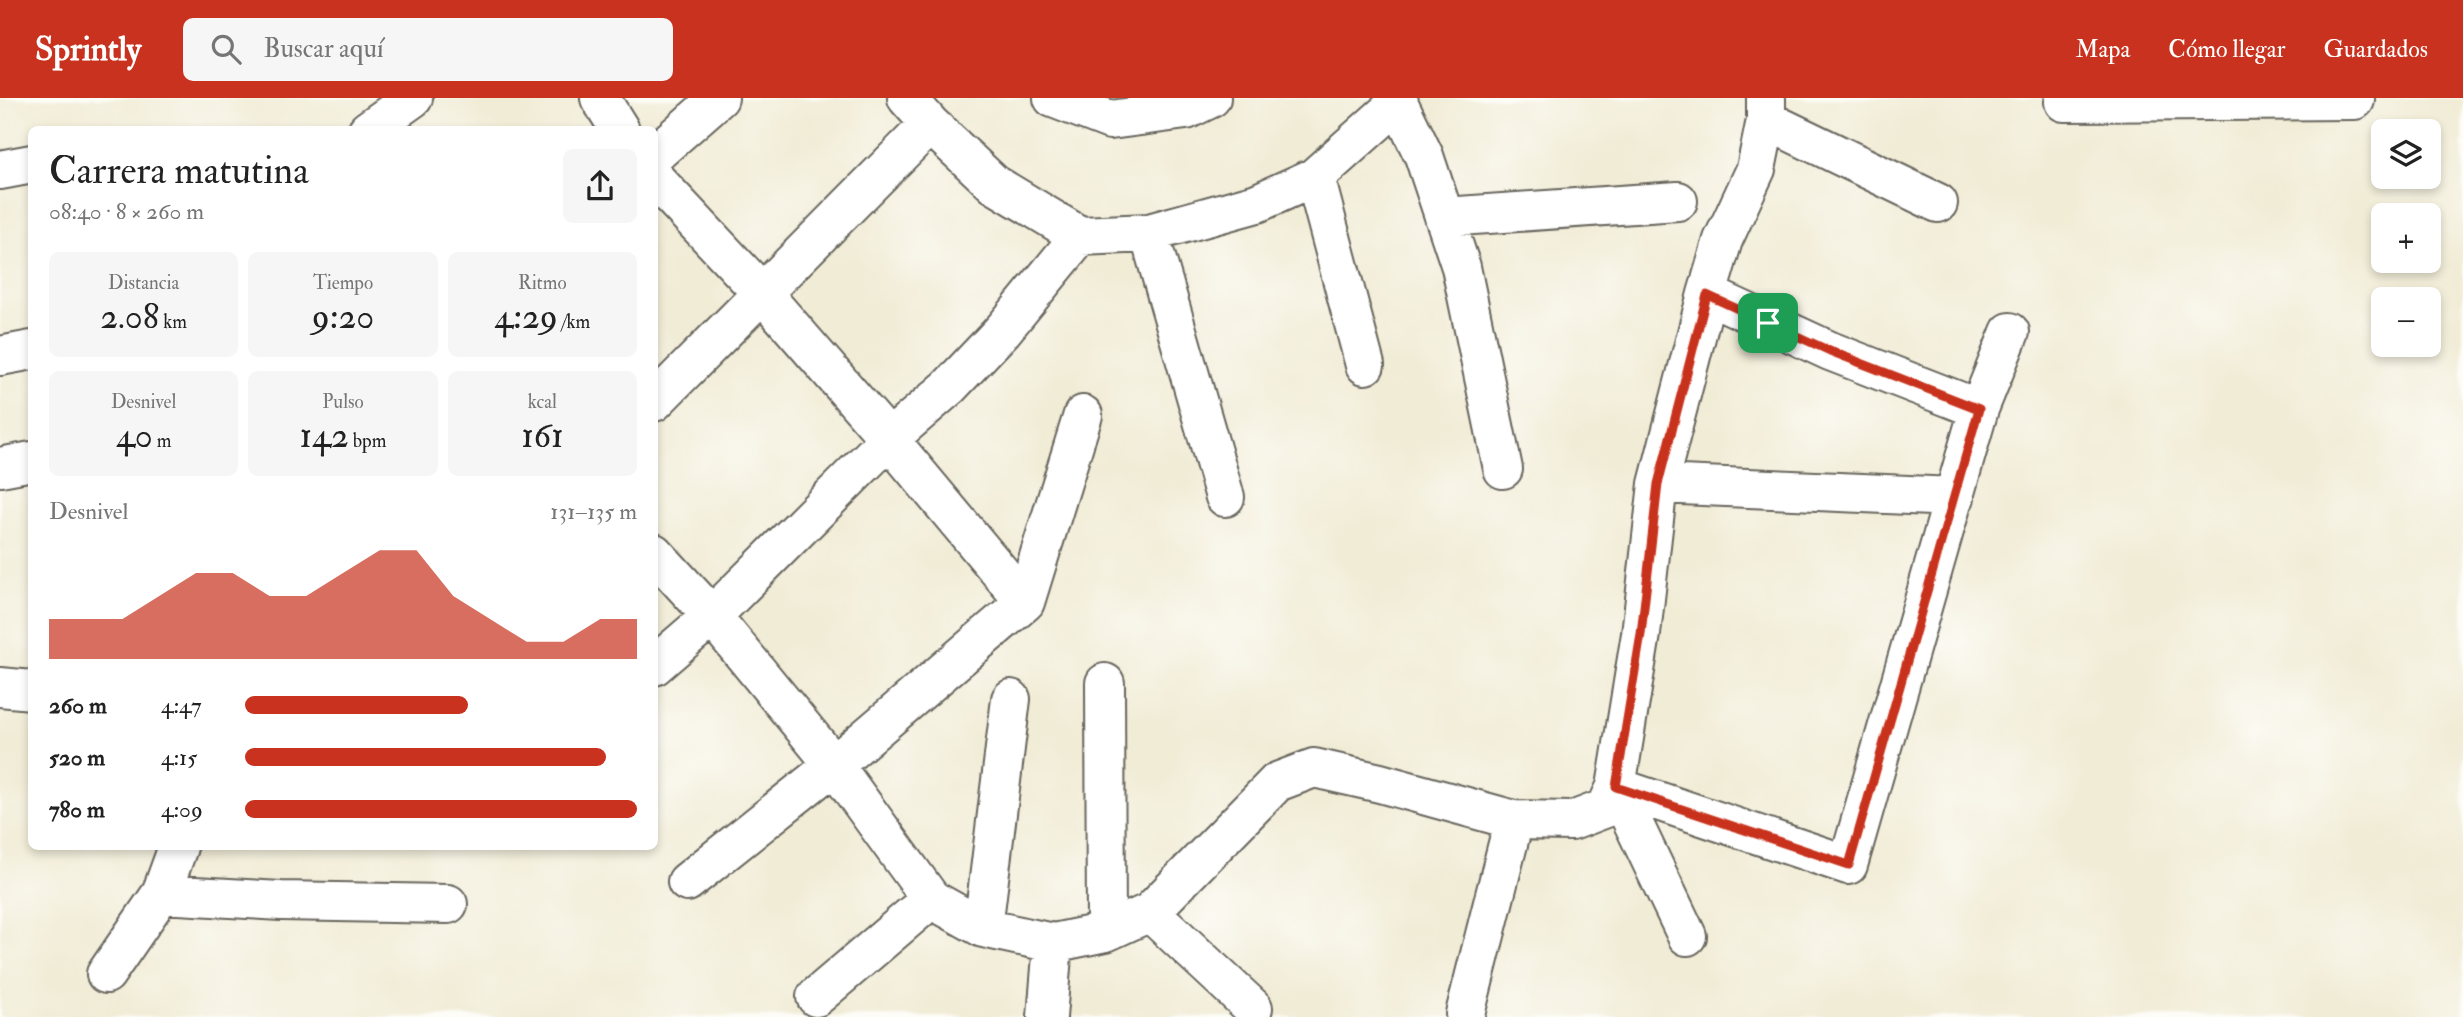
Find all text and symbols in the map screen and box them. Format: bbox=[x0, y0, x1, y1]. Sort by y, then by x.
search box bbox=[183, 18, 673, 81]
text: Sprintly bbox=[35, 29, 141, 70]
icon: search bbox=[207, 30, 245, 68]
text: Buscar aquí bbox=[263, 33, 384, 65]
text: Mapa bbox=[2075, 34, 2130, 65]
text: Cómo llegar bbox=[2168, 34, 2285, 65]
text: Guardados bbox=[2323, 34, 2428, 65]
map controls bbox=[2371, 119, 2441, 357]
button: layers bbox=[2371, 119, 2441, 189]
text: Carrera matutina bbox=[49, 147, 309, 195]
button: share bbox=[563, 149, 637, 223]
text: 08:40 · 8 × 260 m bbox=[49, 197, 204, 226]
button: + bbox=[2371, 203, 2441, 273]
text: Distancia bbox=[108, 271, 179, 295]
text: Tiempo bbox=[313, 271, 373, 295]
text: Ritmo bbox=[518, 271, 567, 295]
button: − bbox=[2371, 287, 2441, 357]
pin bbox=[1738, 293, 1798, 353]
text: 2.08 bbox=[100, 295, 159, 339]
text: 9:20 bbox=[312, 295, 374, 339]
text: 4:29 bbox=[494, 295, 558, 339]
icon: arrive bbox=[1749, 304, 1787, 342]
text: km bbox=[159, 310, 187, 334]
text: /km bbox=[558, 310, 590, 334]
text: Desnivel bbox=[111, 390, 176, 414]
text: Pulso bbox=[322, 390, 364, 414]
text: kcal bbox=[528, 390, 557, 414]
text: 40 bbox=[116, 414, 153, 458]
text: 142 bbox=[300, 414, 349, 458]
text: 161 bbox=[521, 414, 563, 458]
text: m bbox=[153, 429, 171, 453]
text: bpm bbox=[349, 429, 386, 453]
text: Desnivel bbox=[49, 497, 128, 526]
text: 131–135 m bbox=[550, 497, 637, 526]
text: 260 m bbox=[49, 691, 107, 720]
text: 4:47 bbox=[161, 691, 202, 720]
text: 520 m bbox=[49, 743, 105, 772]
text: 4:15 bbox=[161, 743, 197, 772]
text: 780 m bbox=[49, 795, 105, 824]
text: 4:09 bbox=[161, 795, 203, 824]

